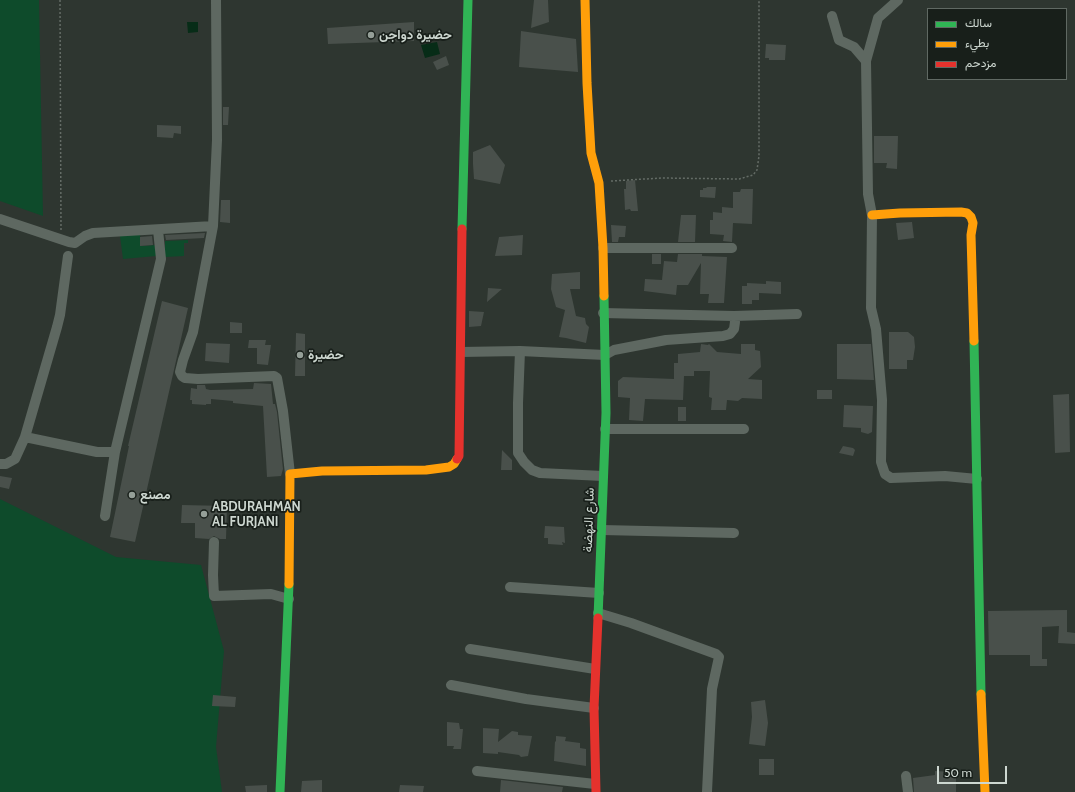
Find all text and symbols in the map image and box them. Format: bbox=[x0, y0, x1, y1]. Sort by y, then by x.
legend bbox=[927, 8, 1067, 80]
text: سالك bbox=[965, 15, 992, 30]
place label: حضيرة دواجن bbox=[379, 27, 452, 43]
marker: حضيرة دواجن bbox=[366, 30, 376, 40]
text: بطيء bbox=[965, 35, 989, 50]
text: مزدحم bbox=[965, 55, 996, 70]
place label: حضيرة bbox=[308, 347, 344, 363]
marker: حضيرة bbox=[295, 350, 305, 360]
place label: مصنع bbox=[140, 487, 171, 503]
street label: شارع النهضة bbox=[580, 487, 598, 553]
marker: مصنع bbox=[127, 490, 137, 500]
place label: ABDURAHMAN AL FURJANI bbox=[212, 499, 301, 530]
marker: ABDURAHMAN AL FURJANI bbox=[199, 509, 209, 519]
scale bar bbox=[939, 758, 1009, 784]
text: 50 m bbox=[944, 765, 972, 780]

